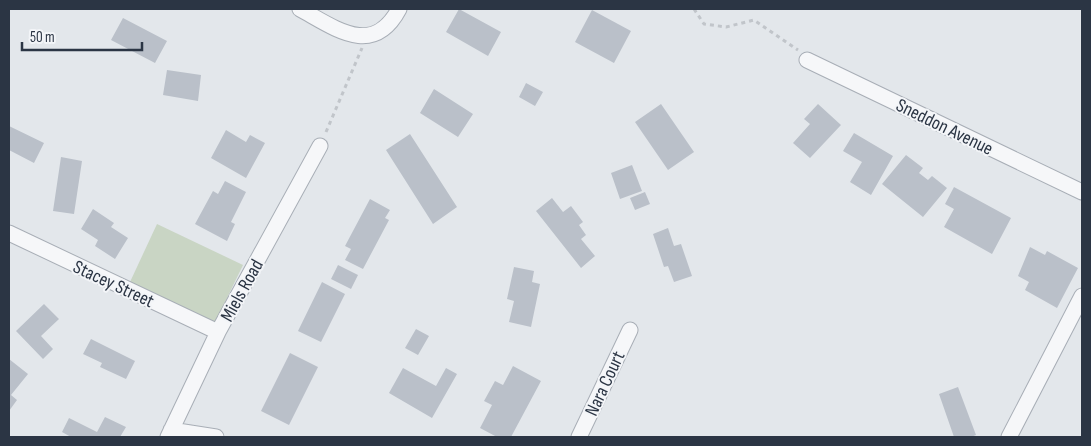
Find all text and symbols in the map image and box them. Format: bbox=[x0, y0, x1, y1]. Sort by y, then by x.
scale bar bbox=[22, 20, 142, 52]
text: 50 m bbox=[30, 28, 55, 47]
street label: Sneddon Avenue bbox=[892, 94, 997, 161]
street label: Stacey Street bbox=[69, 256, 158, 313]
street label: Miels Road bbox=[216, 256, 269, 326]
street label: Nara Court bbox=[580, 347, 630, 420]

